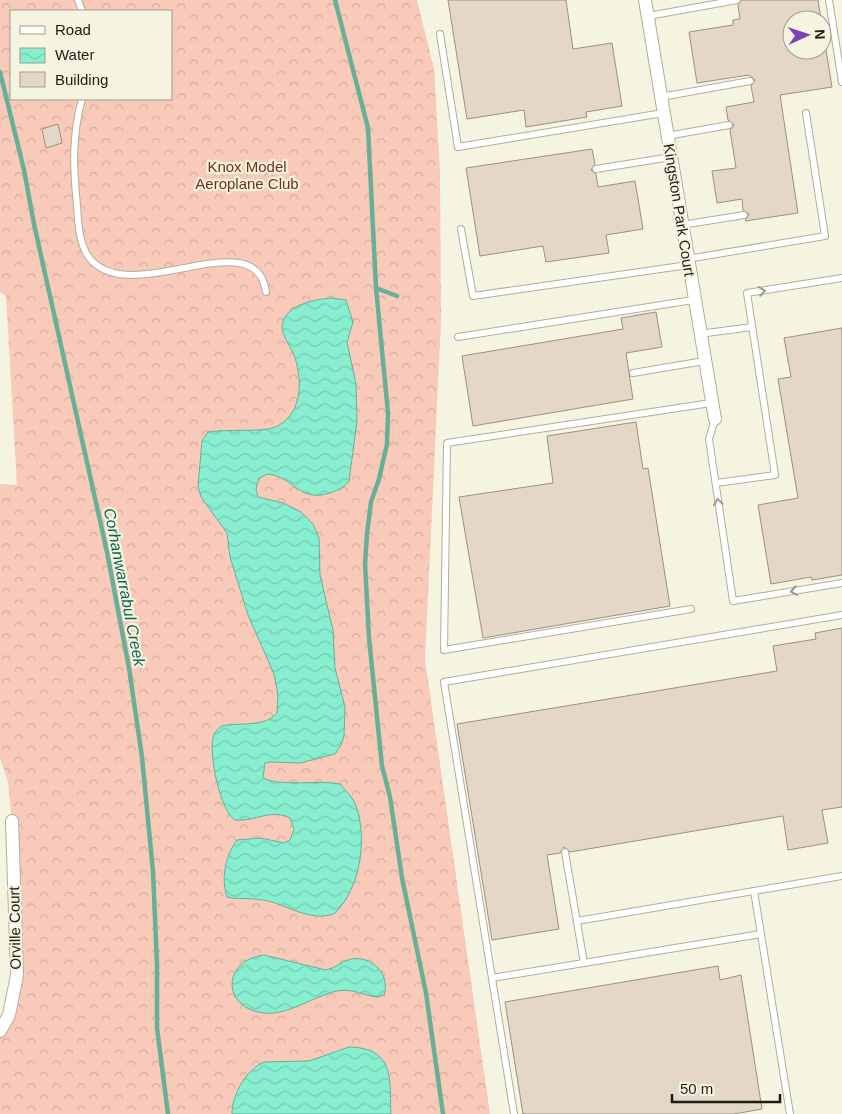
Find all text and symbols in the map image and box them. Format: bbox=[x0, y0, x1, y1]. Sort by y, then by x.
legend bbox=[10, 10, 172, 100]
north arrow bbox=[782, 10, 832, 60]
text: Road bbox=[55, 21, 91, 38]
text: N bbox=[812, 29, 828, 40]
text: Water bbox=[55, 46, 94, 63]
text: Building bbox=[55, 71, 108, 88]
street label: Kingston Park Court bbox=[661, 142, 699, 278]
park label: Knox Model Aeroplane Club bbox=[195, 158, 299, 192]
one-way arrow bbox=[758, 286, 766, 297]
one-way arrow bbox=[714, 497, 724, 506]
water label: Corhanwarrabul Creek bbox=[101, 506, 148, 669]
one-way arrow bbox=[790, 585, 798, 595]
street label: Orville Court bbox=[5, 885, 24, 970]
scale bar bbox=[672, 1072, 780, 1104]
text: 50 m bbox=[680, 1080, 713, 1097]

